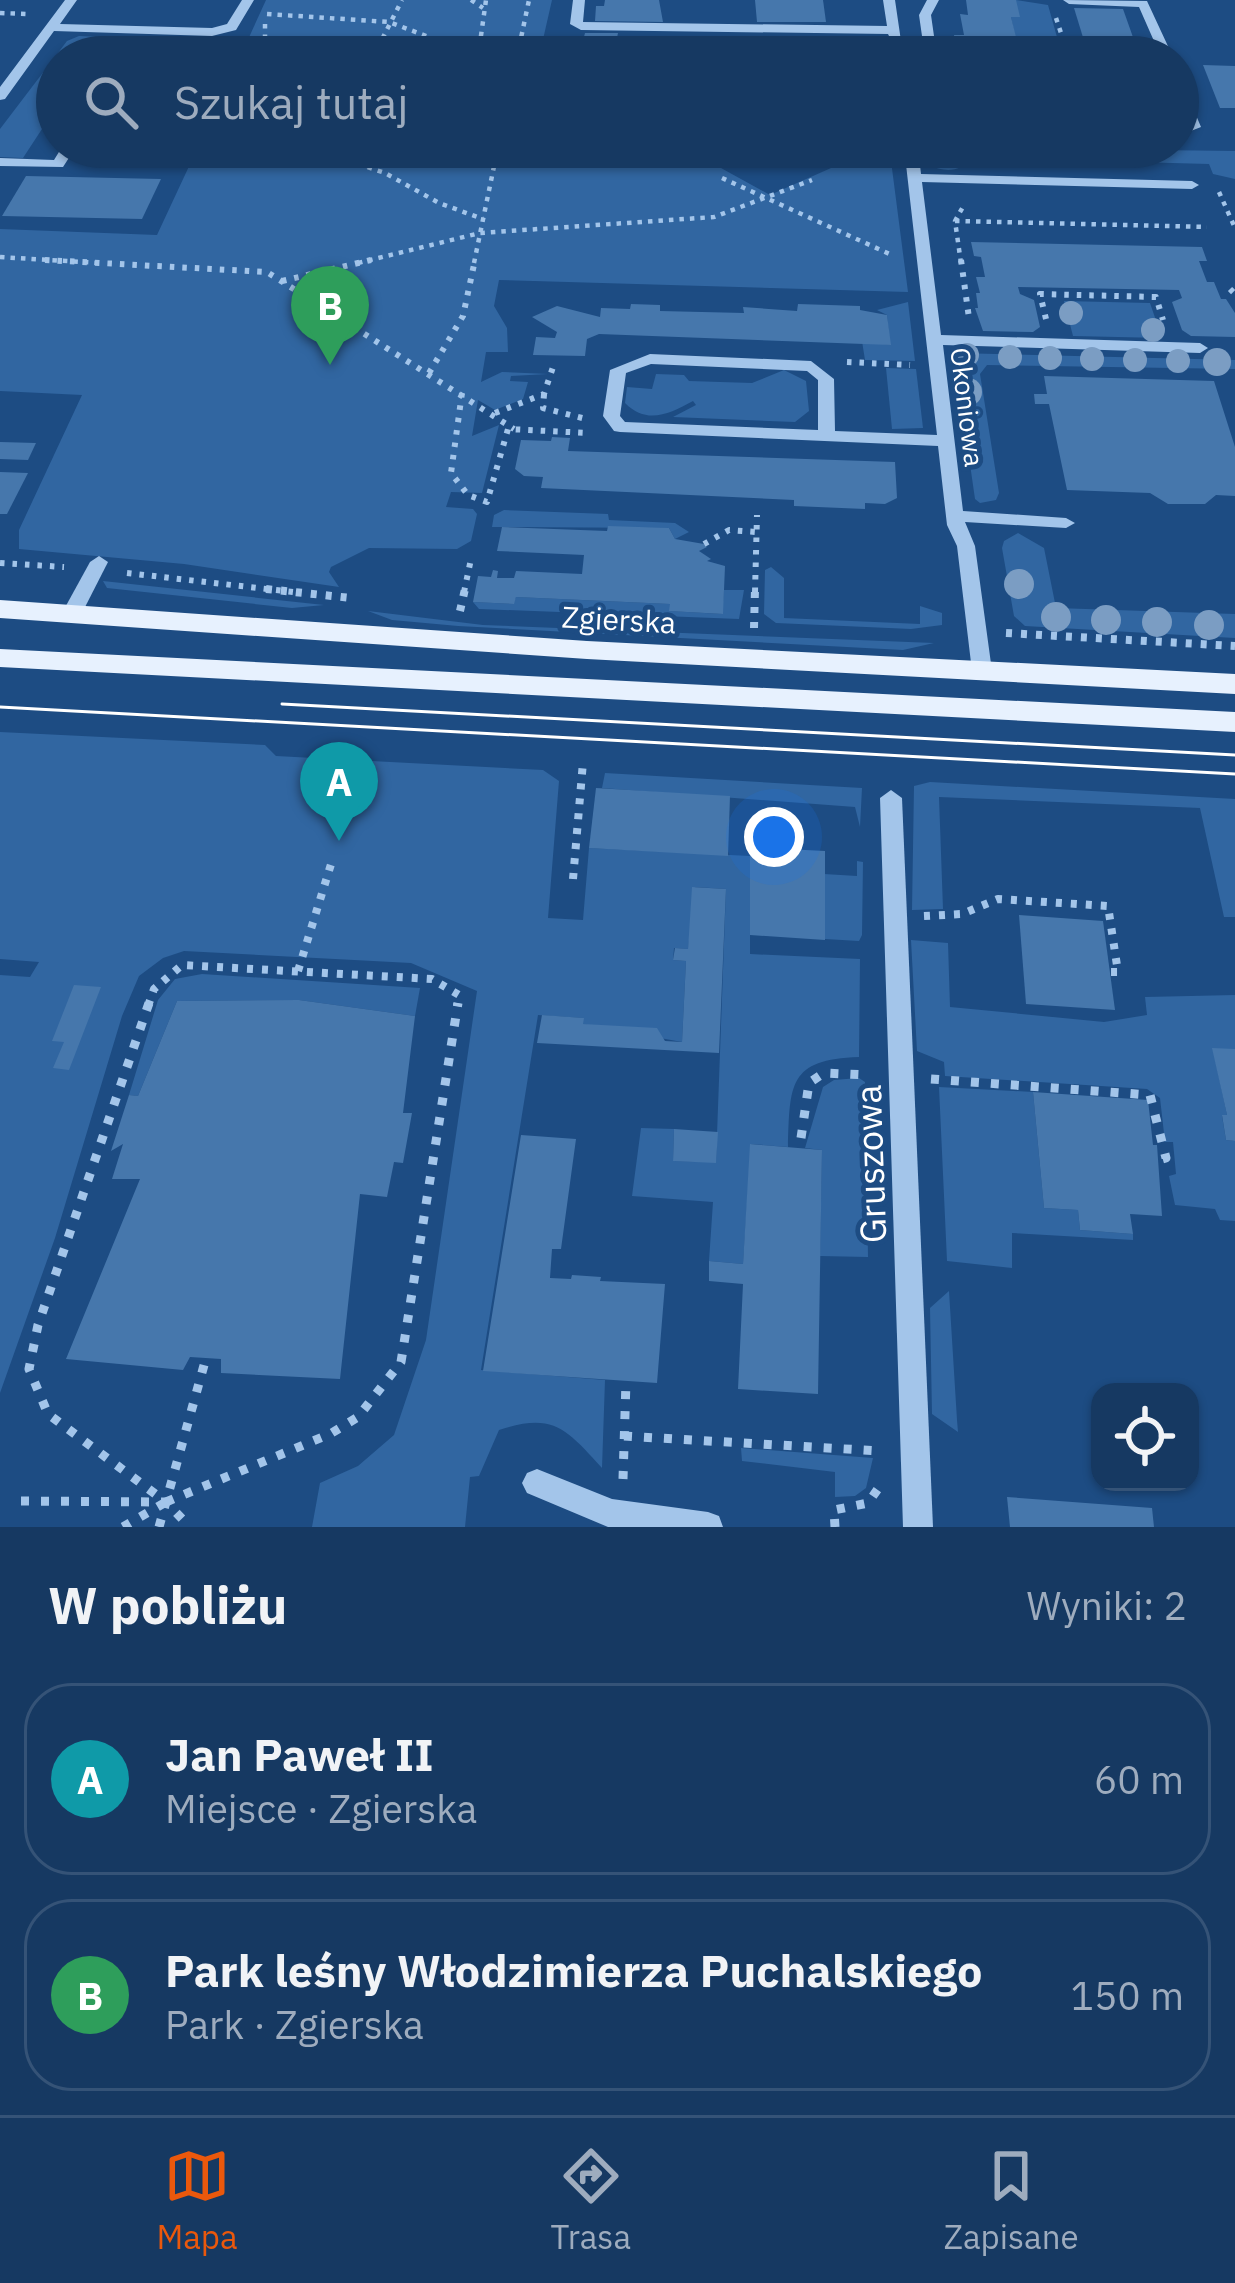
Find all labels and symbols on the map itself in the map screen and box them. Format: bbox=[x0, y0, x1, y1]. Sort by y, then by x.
pin: B bbox=[291, 266, 369, 365]
street label: Okoniowa bbox=[943, 345, 993, 469]
street label: Zgierska bbox=[561, 597, 677, 641]
pin: A bbox=[300, 742, 378, 841]
your location bbox=[744, 807, 804, 867]
street label: Gruszowa bbox=[844, 1084, 896, 1244]

